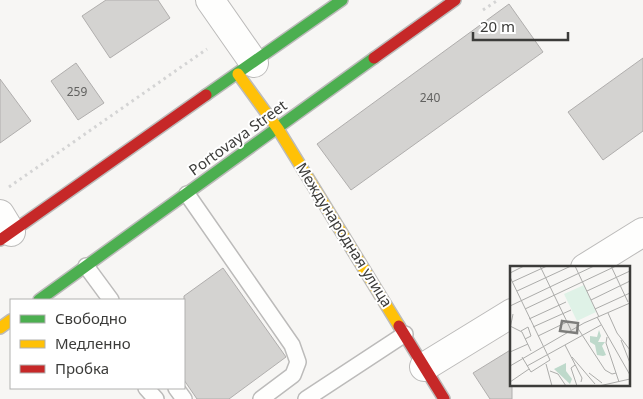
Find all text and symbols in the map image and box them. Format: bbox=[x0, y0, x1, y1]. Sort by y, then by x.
scale bar bbox=[473, 10, 568, 42]
text: 20 m bbox=[480, 16, 515, 36]
house number: 259 bbox=[67, 83, 87, 100]
house number: 240 bbox=[420, 89, 440, 106]
street label: Portovaya Street bbox=[184, 95, 291, 179]
street label: Международная улица bbox=[292, 158, 398, 311]
inset map bbox=[510, 266, 630, 386]
legend bbox=[10, 299, 185, 389]
text: Свободно bbox=[55, 308, 127, 328]
text: Медленно bbox=[55, 333, 131, 353]
text: Пробка bbox=[55, 358, 109, 378]

